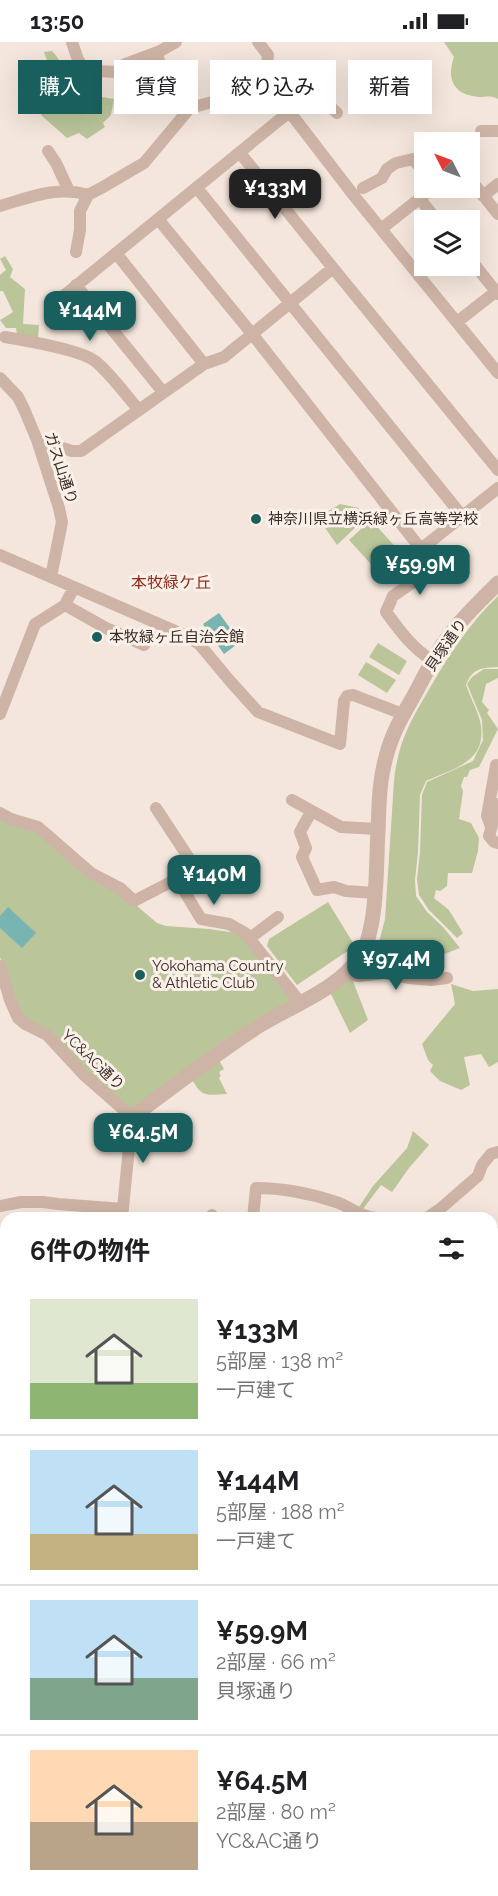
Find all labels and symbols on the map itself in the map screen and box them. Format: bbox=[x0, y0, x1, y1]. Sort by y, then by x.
north arrow bbox=[414, 132, 480, 198]
pin: ¥133M bbox=[233, 169, 317, 220]
pin: ¥144M bbox=[48, 291, 132, 342]
street label: ガス山通り bbox=[41, 430, 81, 506]
place label: 神奈川県立横浜緑ヶ丘高等学校 bbox=[268, 510, 478, 528]
marker: 神奈川県立横浜緑ヶ丘高等学校 bbox=[249, 512, 263, 526]
pin: ¥59.9M bbox=[371, 545, 469, 596]
district label: 本牧緑ケ丘 bbox=[131, 573, 211, 592]
street label: 貝塚通り bbox=[421, 615, 471, 675]
place label: 本牧緑ヶ丘自治会館 bbox=[109, 628, 244, 646]
marker: 本牧緑ヶ丘自治会館 bbox=[90, 630, 104, 644]
pin: ¥140M bbox=[172, 855, 256, 906]
pin: ¥97.4M bbox=[347, 940, 445, 991]
place label: Yokohama Country & Athletic Club bbox=[152, 957, 284, 992]
marker: Yokohama Country & Athletic Club bbox=[133, 968, 147, 982]
street label: YC&AC通り bbox=[58, 1026, 128, 1094]
pin: ¥64.5M bbox=[94, 1113, 192, 1164]

